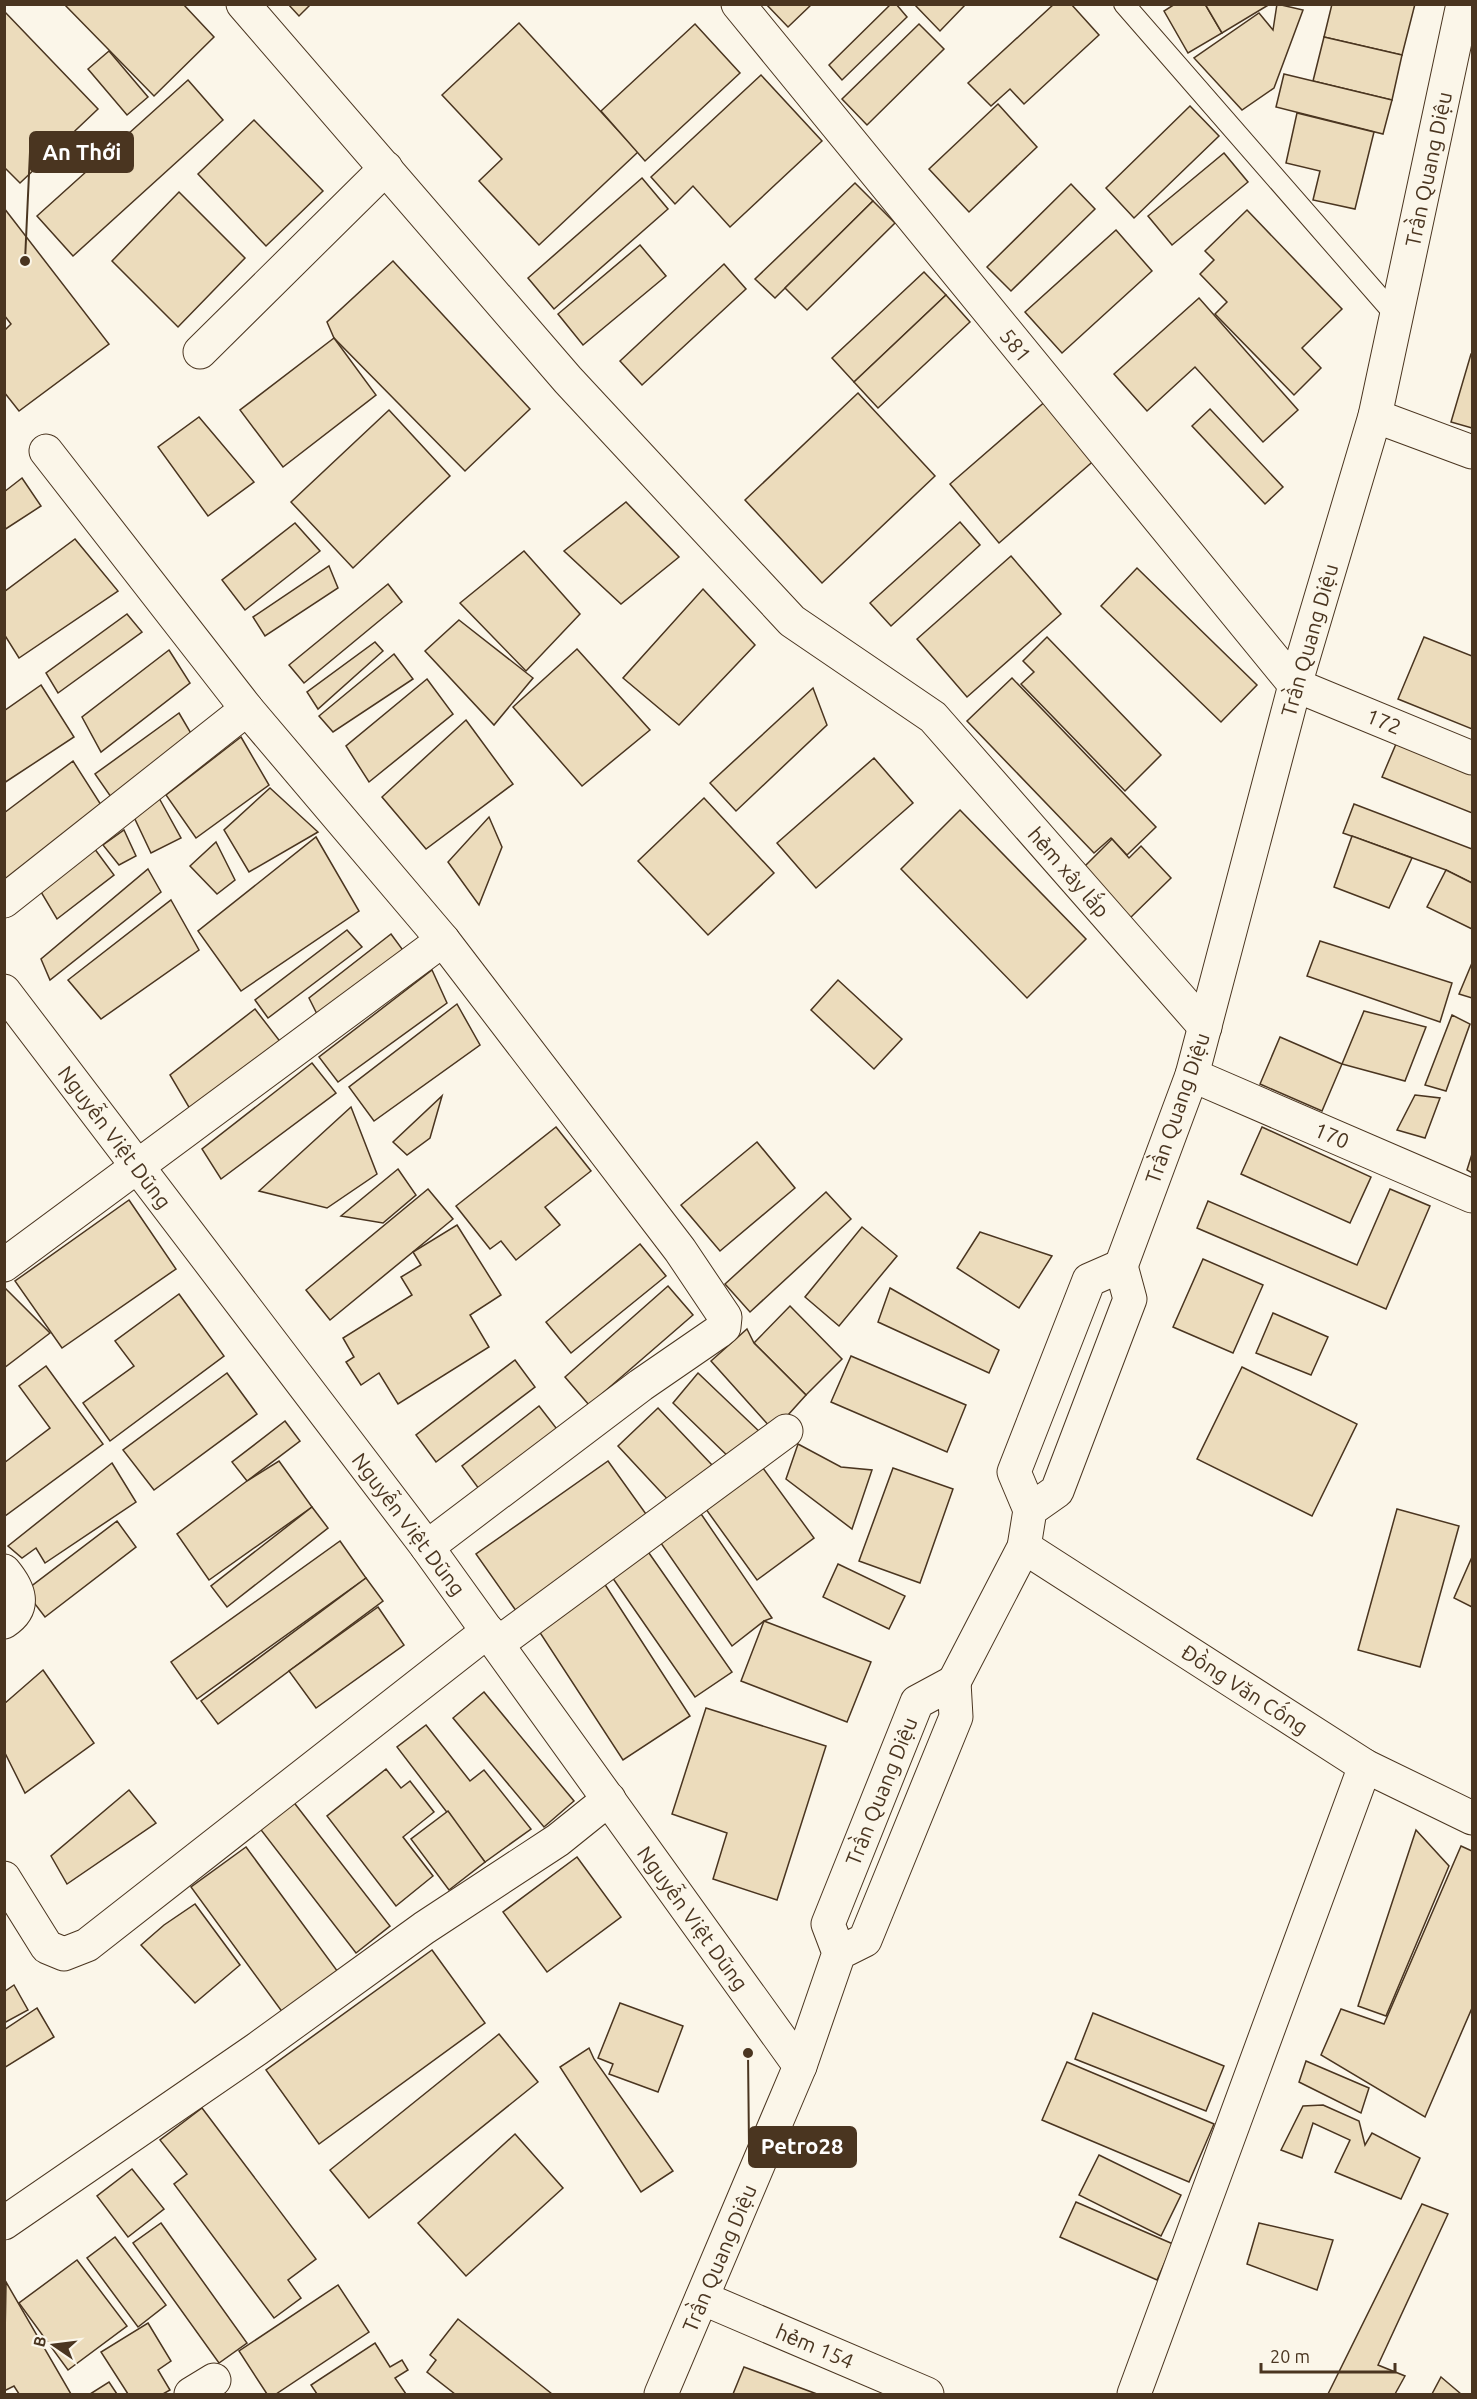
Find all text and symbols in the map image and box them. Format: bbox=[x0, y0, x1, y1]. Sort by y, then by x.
street label: Trần Quang Diệu bbox=[1398, 89, 1456, 249]
callout: An Thới bbox=[30, 132, 133, 172]
text: An Thới bbox=[42, 139, 122, 164]
street label: 581 bbox=[995, 324, 1037, 366]
street label: Trần Quang Diệu bbox=[1274, 560, 1342, 719]
street label: 172 bbox=[1363, 703, 1405, 739]
street label: hẻm xây lắp bbox=[1023, 821, 1116, 922]
street label: Trần Quang Diệu bbox=[1138, 1029, 1214, 1187]
street label: Nguyễn Việt Dũng bbox=[54, 1060, 177, 1213]
street label: 170 bbox=[1311, 1117, 1353, 1153]
street label: Nguyễn Việt Dũng bbox=[348, 1447, 471, 1600]
street label: Đồng Văn Cống bbox=[1177, 1637, 1314, 1739]
street label: Trần Quang Diệu bbox=[838, 1712, 922, 1869]
street label: Nguyễn Việt Dũng bbox=[633, 1841, 754, 1995]
callout: Petro28 bbox=[749, 2127, 856, 2167]
text: Petro28 bbox=[761, 2133, 843, 2158]
street label: Trần Quang Diệu bbox=[675, 2180, 761, 2335]
north arrow bbox=[24, 2315, 84, 2375]
street label: hẻm 154 bbox=[773, 2319, 857, 2373]
text: B bbox=[29, 2334, 49, 2349]
scale bar bbox=[1261, 2336, 1394, 2374]
text: 20 m bbox=[1270, 2346, 1310, 2366]

